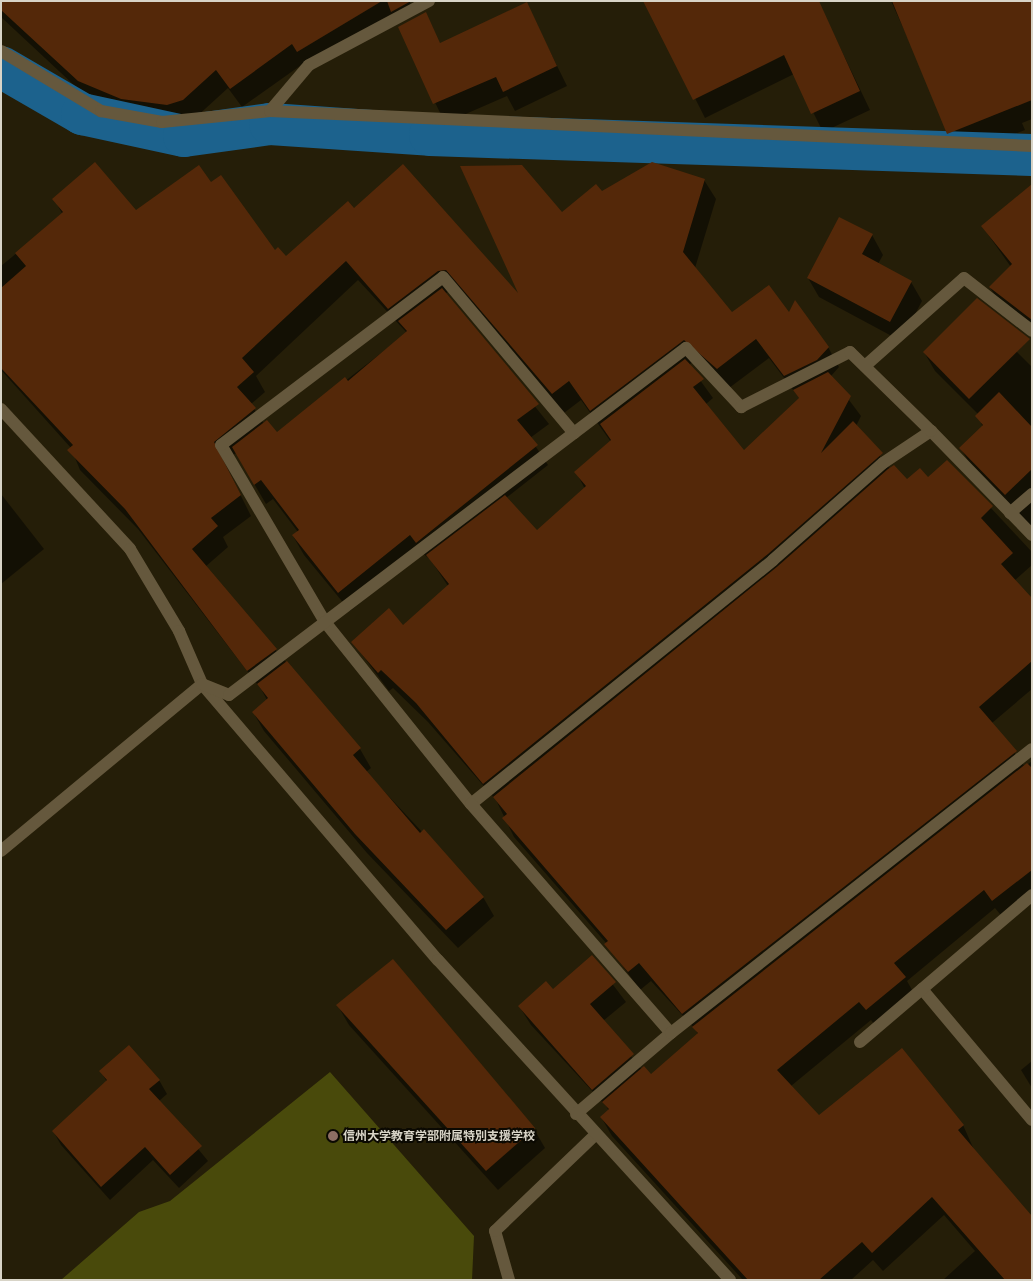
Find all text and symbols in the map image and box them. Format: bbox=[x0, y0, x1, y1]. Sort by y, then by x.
place label: 信州大学教育学部附属特別支援学校 bbox=[343, 1129, 535, 1143]
marker: 信州大学教育学部附属特別支援学校 bbox=[327, 1130, 339, 1142]

